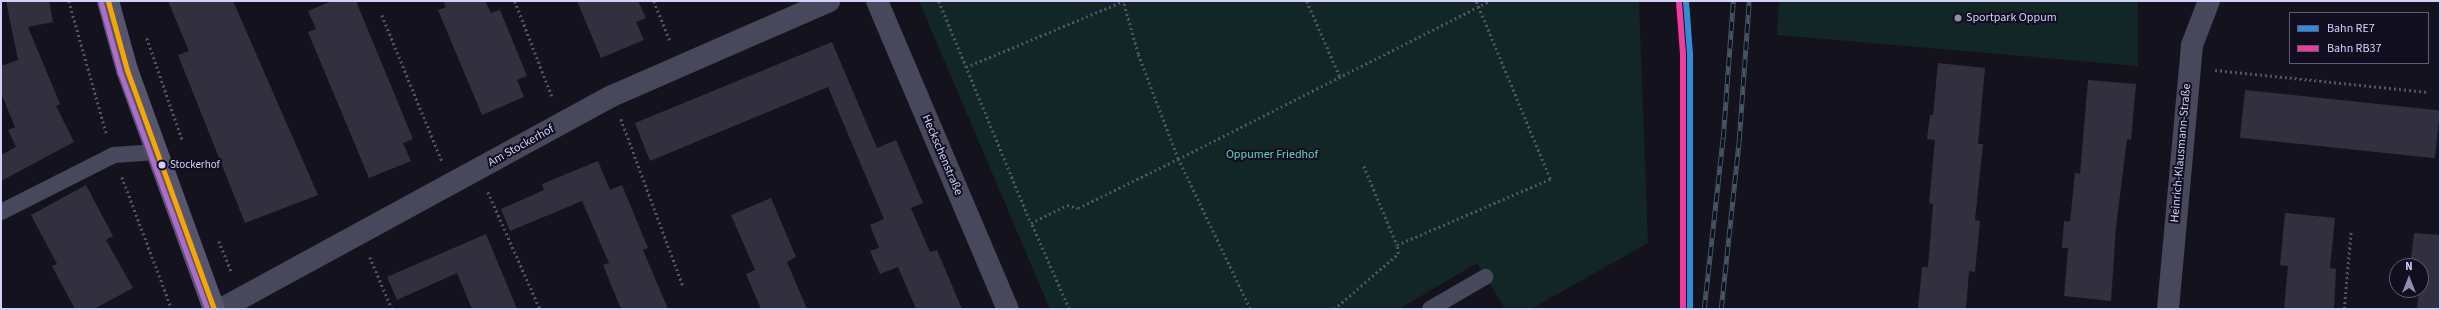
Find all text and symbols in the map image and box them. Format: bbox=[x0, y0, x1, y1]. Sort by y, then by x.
place label: Sportpark Oppum bbox=[1966, 11, 2057, 25]
legend bbox=[2289, 12, 2429, 64]
marker: Sportpark Oppum bbox=[1953, 13, 1963, 23]
text: Bahn RE7 bbox=[2327, 20, 2375, 37]
text: Bahn RB37 bbox=[2327, 40, 2381, 57]
street label: Heinrich-Klausmann-Straße bbox=[2168, 83, 2194, 223]
street label: Heckschenstraße bbox=[918, 112, 966, 198]
street label: Am Stockerhof bbox=[485, 122, 557, 170]
park label: Oppumer Friedhof bbox=[1226, 148, 1318, 162]
place label: Stockerhof bbox=[170, 158, 220, 172]
marker: Stockerhof bbox=[157, 160, 167, 170]
north arrow bbox=[2389, 258, 2429, 298]
text: N bbox=[2405, 259, 2413, 274]

